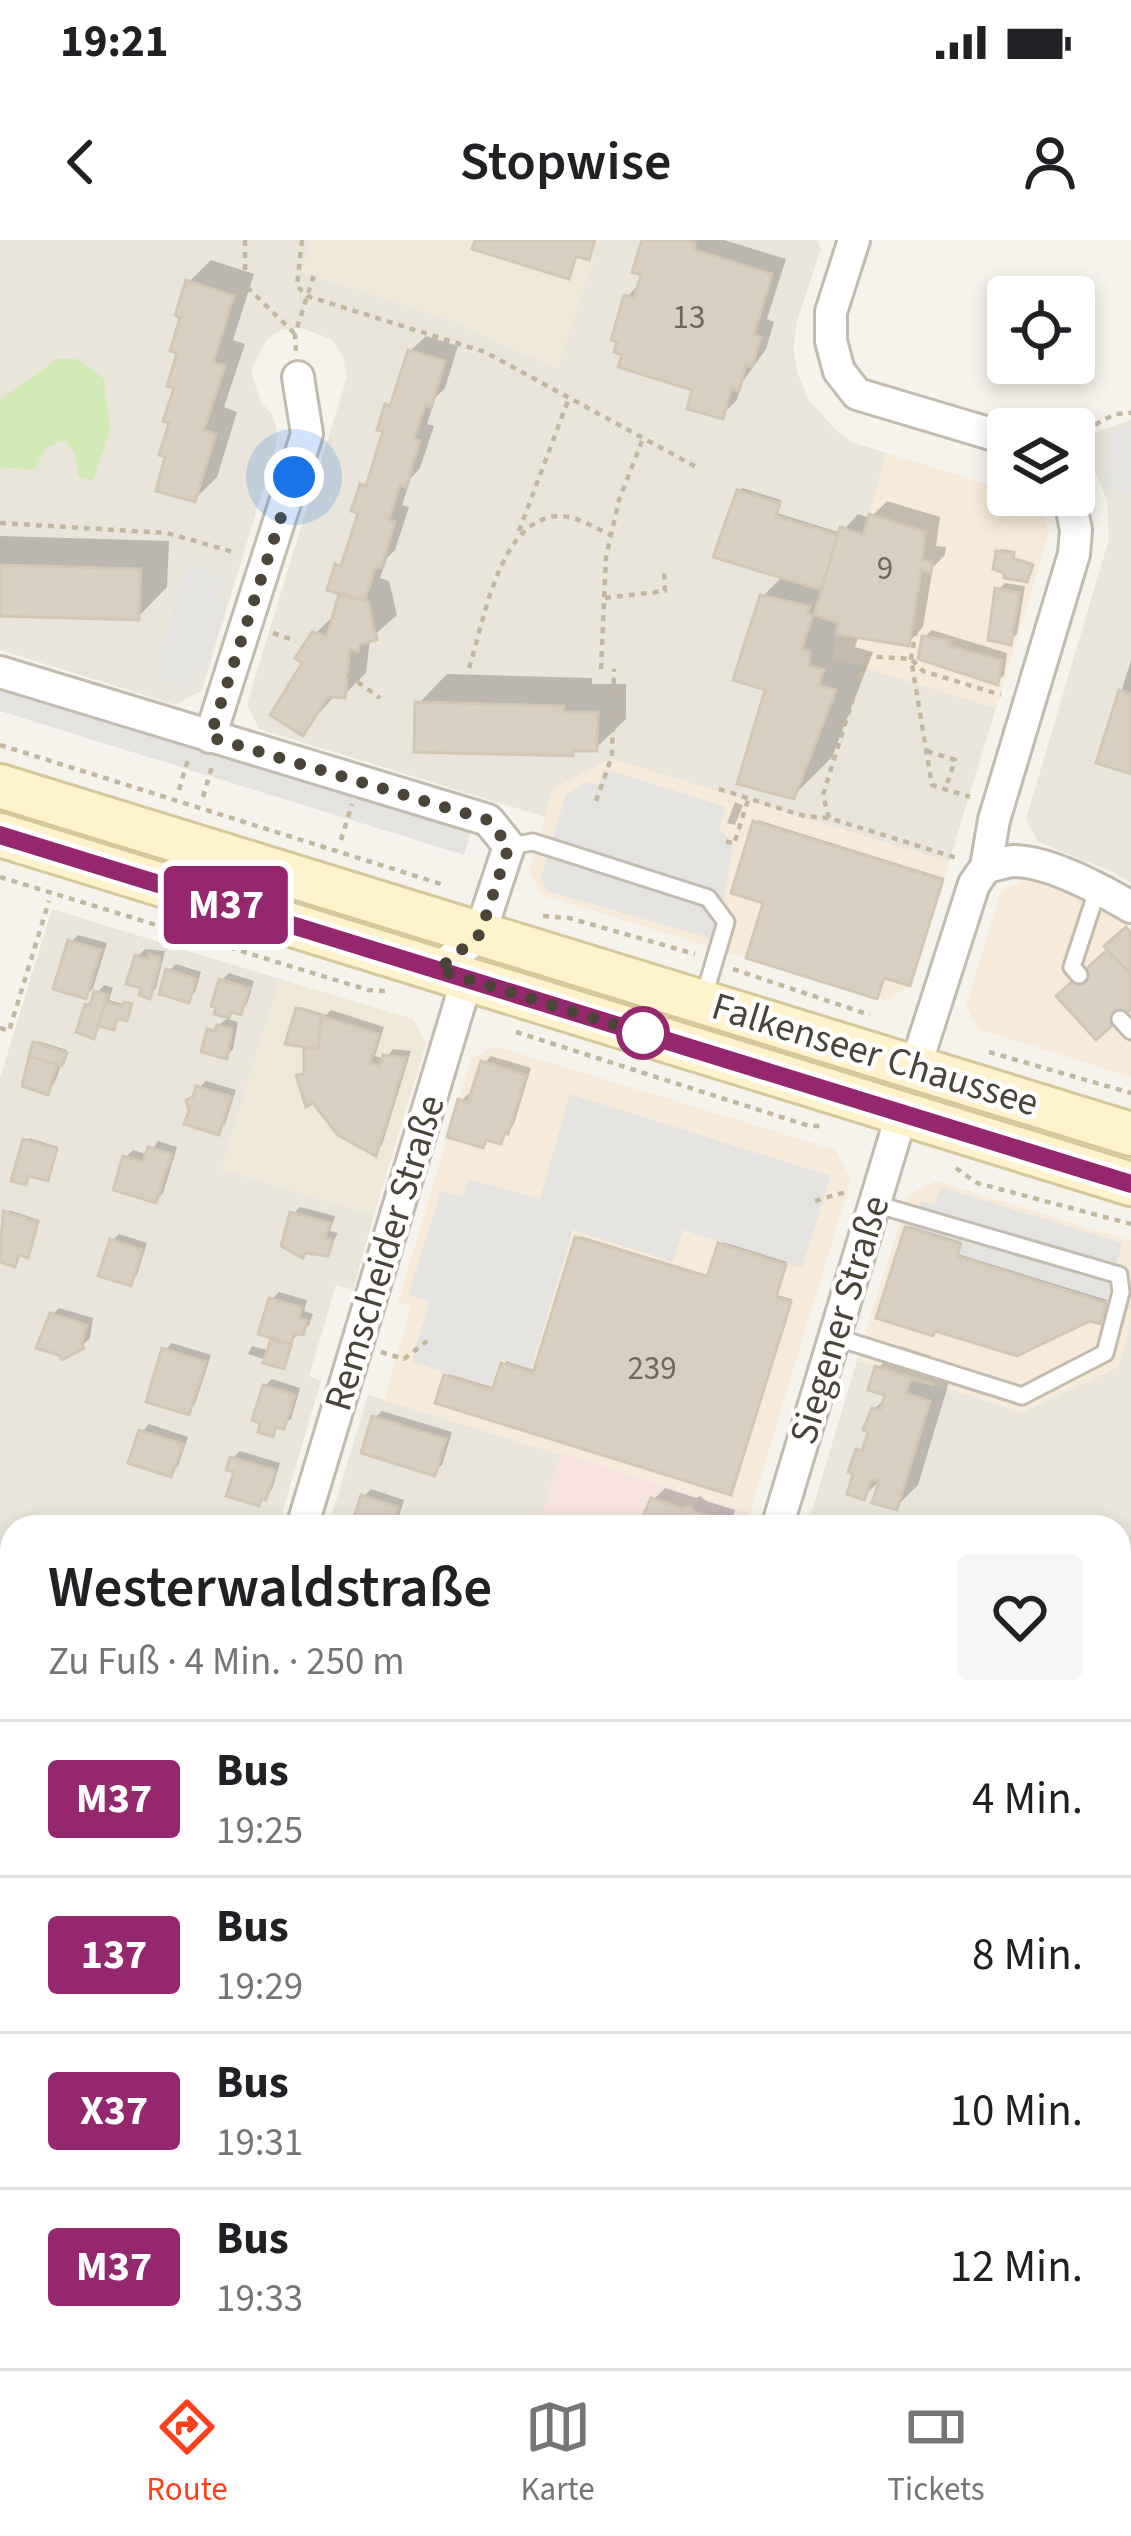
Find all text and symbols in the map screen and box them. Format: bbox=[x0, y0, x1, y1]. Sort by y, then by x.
text: 19:21 bbox=[60, 10, 169, 74]
text: Stopwise bbox=[460, 124, 671, 201]
icon: back bbox=[48, 129, 114, 195]
icon: person bbox=[1017, 129, 1083, 195]
map controls bbox=[987, 276, 1095, 516]
button: locate bbox=[987, 276, 1095, 384]
house number: 13 bbox=[673, 294, 705, 341]
button: layers bbox=[987, 408, 1095, 516]
your location bbox=[264, 447, 324, 507]
house number: 9 bbox=[877, 545, 893, 592]
line badge: M37 bbox=[157, 866, 295, 944]
text: M37 bbox=[188, 875, 264, 935]
street label: Falkenseer Chaussee bbox=[705, 979, 1045, 1131]
unlabelled marker bbox=[618, 1008, 668, 1058]
street label: Remscheider Straße bbox=[310, 1088, 460, 1418]
street label: Siegener Straße bbox=[776, 1189, 904, 1451]
house number: 239 bbox=[627, 1345, 677, 1392]
text: Westerwaldstraße bbox=[48, 1548, 492, 1629]
button: heart bbox=[957, 1554, 1083, 1680]
text: Zu Fuß · 4 Min. · 250 m bbox=[48, 1634, 405, 1690]
text: Bus bbox=[216, 1739, 289, 1803]
text: 4 Min. bbox=[972, 1767, 1083, 1831]
text: M37 bbox=[76, 1769, 152, 1829]
text: 19:25 bbox=[216, 1803, 303, 1859]
text: Bus bbox=[216, 1895, 289, 1959]
text: 8 Min. bbox=[972, 1923, 1083, 1987]
text: 137 bbox=[81, 1925, 147, 1985]
text: 19:29 bbox=[216, 1959, 303, 2015]
text: Bus bbox=[216, 2051, 289, 2115]
text: 10 Min. bbox=[950, 2079, 1083, 2143]
text: X37 bbox=[80, 2081, 148, 2141]
text: 19:31 bbox=[216, 2115, 303, 2171]
text: Bus bbox=[216, 2207, 289, 2271]
text: 12 Min. bbox=[950, 2235, 1083, 2299]
text: M37 bbox=[76, 2237, 152, 2297]
text: 19:33 bbox=[216, 2271, 303, 2327]
tab: Route bbox=[146, 2394, 228, 2513]
tab: Karte bbox=[520, 2394, 595, 2513]
tab: Tickets bbox=[887, 2394, 985, 2513]

